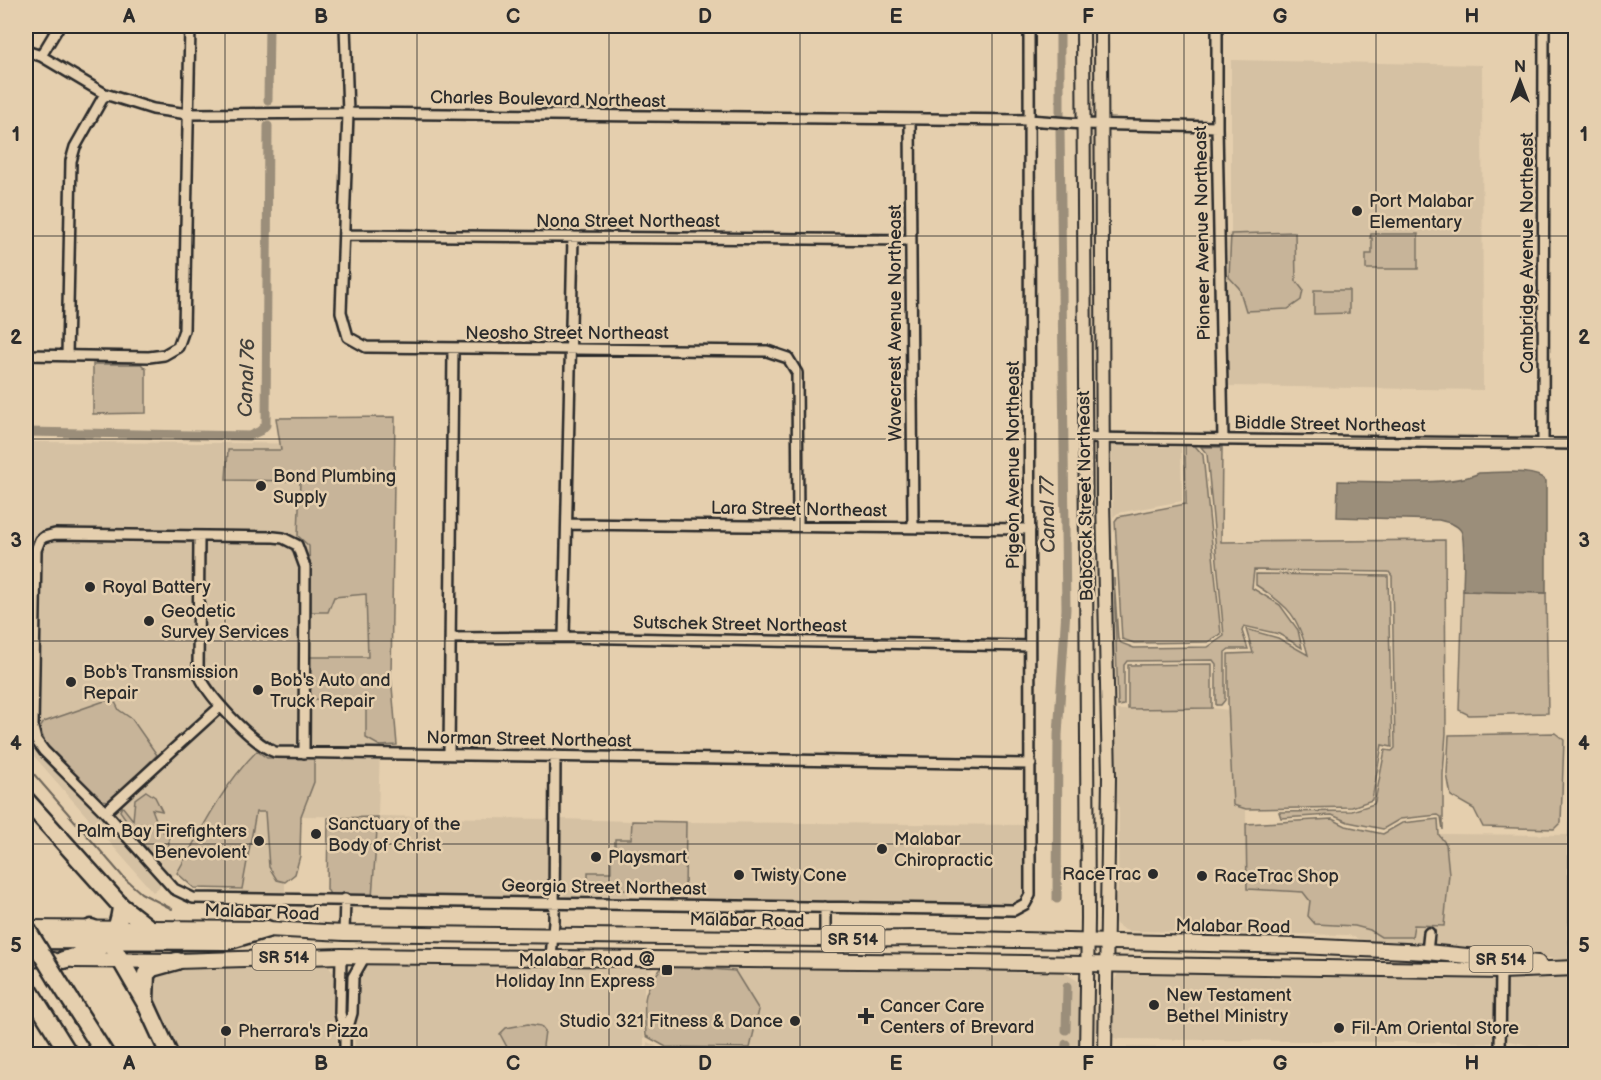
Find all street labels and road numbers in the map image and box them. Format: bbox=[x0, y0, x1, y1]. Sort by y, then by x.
street label: Charles Boulevard Northeast bbox=[430, 87, 667, 112]
street label: Pioneer Avenue Northeast bbox=[1190, 125, 1215, 341]
street label: Cambridge Avenue Northeast bbox=[1517, 132, 1538, 374]
street label: Wavecrest Avenue Northeast bbox=[885, 204, 906, 441]
street label: Nona Street Northeast bbox=[536, 211, 721, 232]
street label: Neosho Street Northeast bbox=[465, 323, 669, 344]
street label: Pigeon Avenue Northeast bbox=[1003, 360, 1024, 569]
street label: Babcock Street Northeast bbox=[1073, 390, 1098, 602]
street label: Biddle Street Northeast bbox=[1234, 412, 1427, 437]
street label: Lara Street Northeast bbox=[711, 497, 888, 522]
street label: Sutschek Street Northeast bbox=[633, 612, 848, 637]
street label: Norman Street Northeast bbox=[426, 727, 632, 752]
street label: Georgia Street Northeast bbox=[501, 875, 707, 900]
street label: Malabar Road bbox=[204, 900, 320, 925]
street label: Malabar Road bbox=[689, 909, 805, 932]
street label: Malabar Road bbox=[1175, 915, 1291, 938]
road number: SR 514 bbox=[822, 926, 884, 952]
road number: SR 514 bbox=[252, 944, 316, 970]
road number: SR 514 bbox=[1470, 946, 1532, 972]

